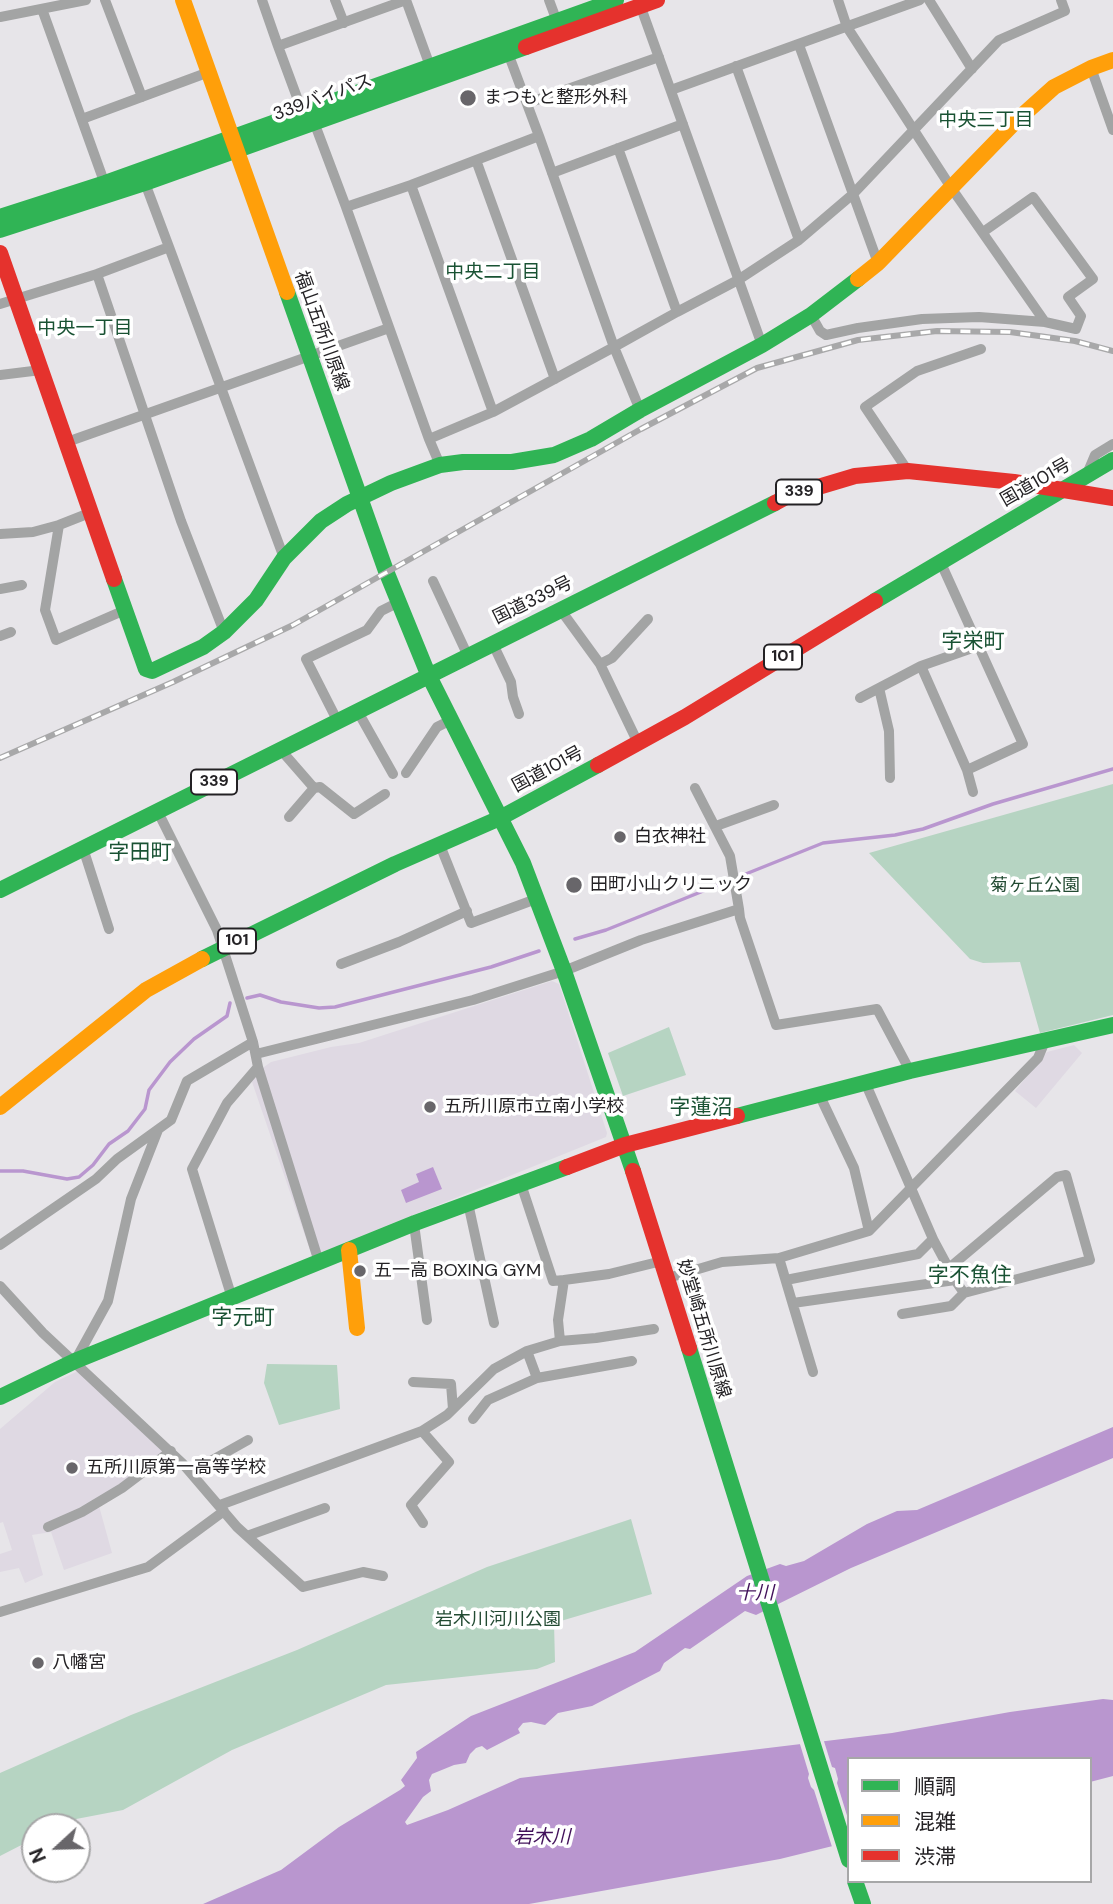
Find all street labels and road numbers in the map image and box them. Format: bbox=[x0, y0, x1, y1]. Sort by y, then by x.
street label: 339バイパス bbox=[270, 70, 376, 126]
street label: 福山五所川原線 bbox=[289, 268, 353, 394]
street label: 国道101号 bbox=[997, 454, 1075, 512]
road number: 339 bbox=[776, 480, 822, 505]
street label: 国道339号 bbox=[490, 572, 576, 630]
road number: 101 bbox=[764, 644, 802, 670]
street label: 国道101号 bbox=[509, 742, 587, 798]
road number: 339 bbox=[191, 769, 237, 794]
road number: 101 bbox=[218, 928, 256, 953]
street label: 妙堂崎五所川原線 bbox=[672, 1257, 734, 1401]

